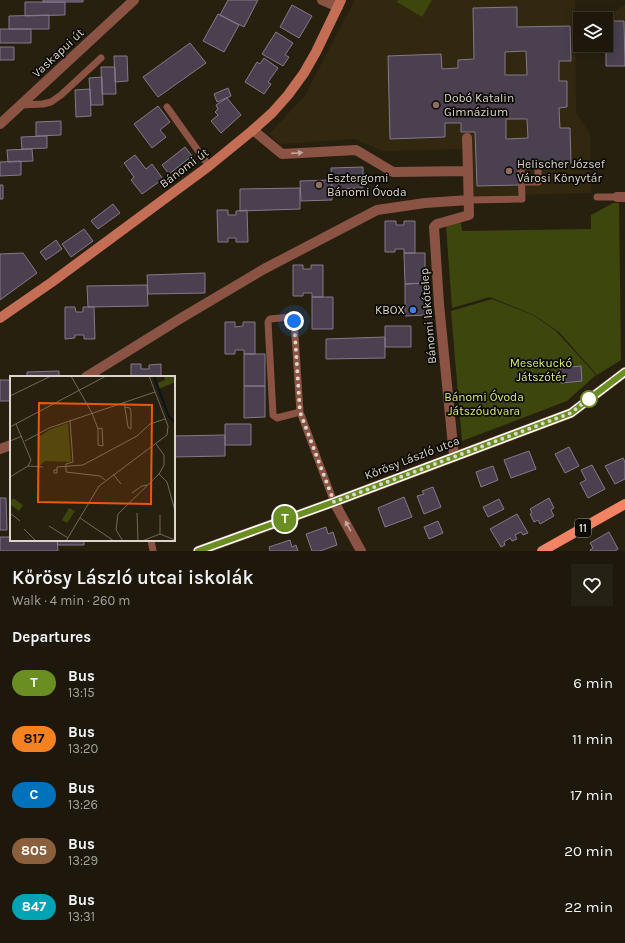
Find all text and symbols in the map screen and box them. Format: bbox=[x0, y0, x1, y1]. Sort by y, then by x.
map controls bbox=[573, 12, 613, 52]
button: layers bbox=[573, 12, 613, 52]
street label: Vaskapui út bbox=[29, 25, 87, 80]
place label: Dobó Katalin Gimnázium bbox=[444, 91, 514, 119]
marker: Dobó Katalin Gimnázium bbox=[431, 100, 441, 110]
street label: Bánomi út bbox=[157, 145, 211, 191]
one-way arrow bbox=[291, 150, 303, 157]
place label: Helischer József Városi Könyvtár bbox=[517, 157, 606, 185]
marker: Helischer József Városi Könyvtár bbox=[504, 166, 514, 176]
place label: Esztergomi Bánomi Óvoda bbox=[327, 171, 407, 199]
marker: Esztergomi Bánomi Óvoda bbox=[314, 180, 324, 190]
street label: Bánomi lakótelep bbox=[417, 268, 439, 364]
place label: KBOX bbox=[375, 303, 405, 317]
marker: KBOX bbox=[408, 305, 418, 315]
your location bbox=[284, 311, 304, 331]
park label: Mesekuckó Játszótér bbox=[510, 356, 572, 384]
inset map bbox=[10, 376, 175, 541]
park label: Bánomi Óvoda Játszóudvara bbox=[444, 389, 524, 418]
unlabelled marker bbox=[580, 390, 598, 408]
street label: Kőrösy László utca bbox=[362, 433, 462, 483]
line badge: T bbox=[272, 506, 298, 532]
text: T bbox=[281, 510, 289, 527]
road number: 11 bbox=[575, 519, 591, 537]
one-way arrow bbox=[344, 520, 351, 532]
button: heart bbox=[571, 564, 613, 606]
text: Kőrösy László utcai iskolák bbox=[12, 567, 254, 589]
text: Walk · 4 min · 260 m bbox=[12, 593, 131, 608]
text: Departures bbox=[12, 628, 91, 646]
text: Bus bbox=[68, 667, 95, 685]
text: T bbox=[30, 674, 38, 691]
text: 6 min bbox=[573, 674, 613, 692]
text: 13:15 bbox=[68, 685, 95, 700]
text: Bus bbox=[68, 723, 95, 741]
text: 817 bbox=[23, 730, 45, 747]
text: 11 min bbox=[572, 730, 613, 748]
text: 13:20 bbox=[68, 741, 98, 756]
text: Bus bbox=[68, 779, 95, 797]
text: C bbox=[30, 786, 38, 803]
text: 17 min bbox=[570, 786, 613, 804]
text: 13:26 bbox=[68, 797, 98, 812]
text: Bus bbox=[68, 835, 95, 853]
text: 805 bbox=[21, 842, 47, 859]
text: 20 min bbox=[564, 842, 613, 860]
text: 13:29 bbox=[68, 853, 98, 868]
text: Bus bbox=[68, 891, 95, 909]
text: 847 bbox=[22, 898, 46, 915]
text: 22 min bbox=[564, 898, 613, 916]
text: 13:31 bbox=[68, 909, 95, 924]

